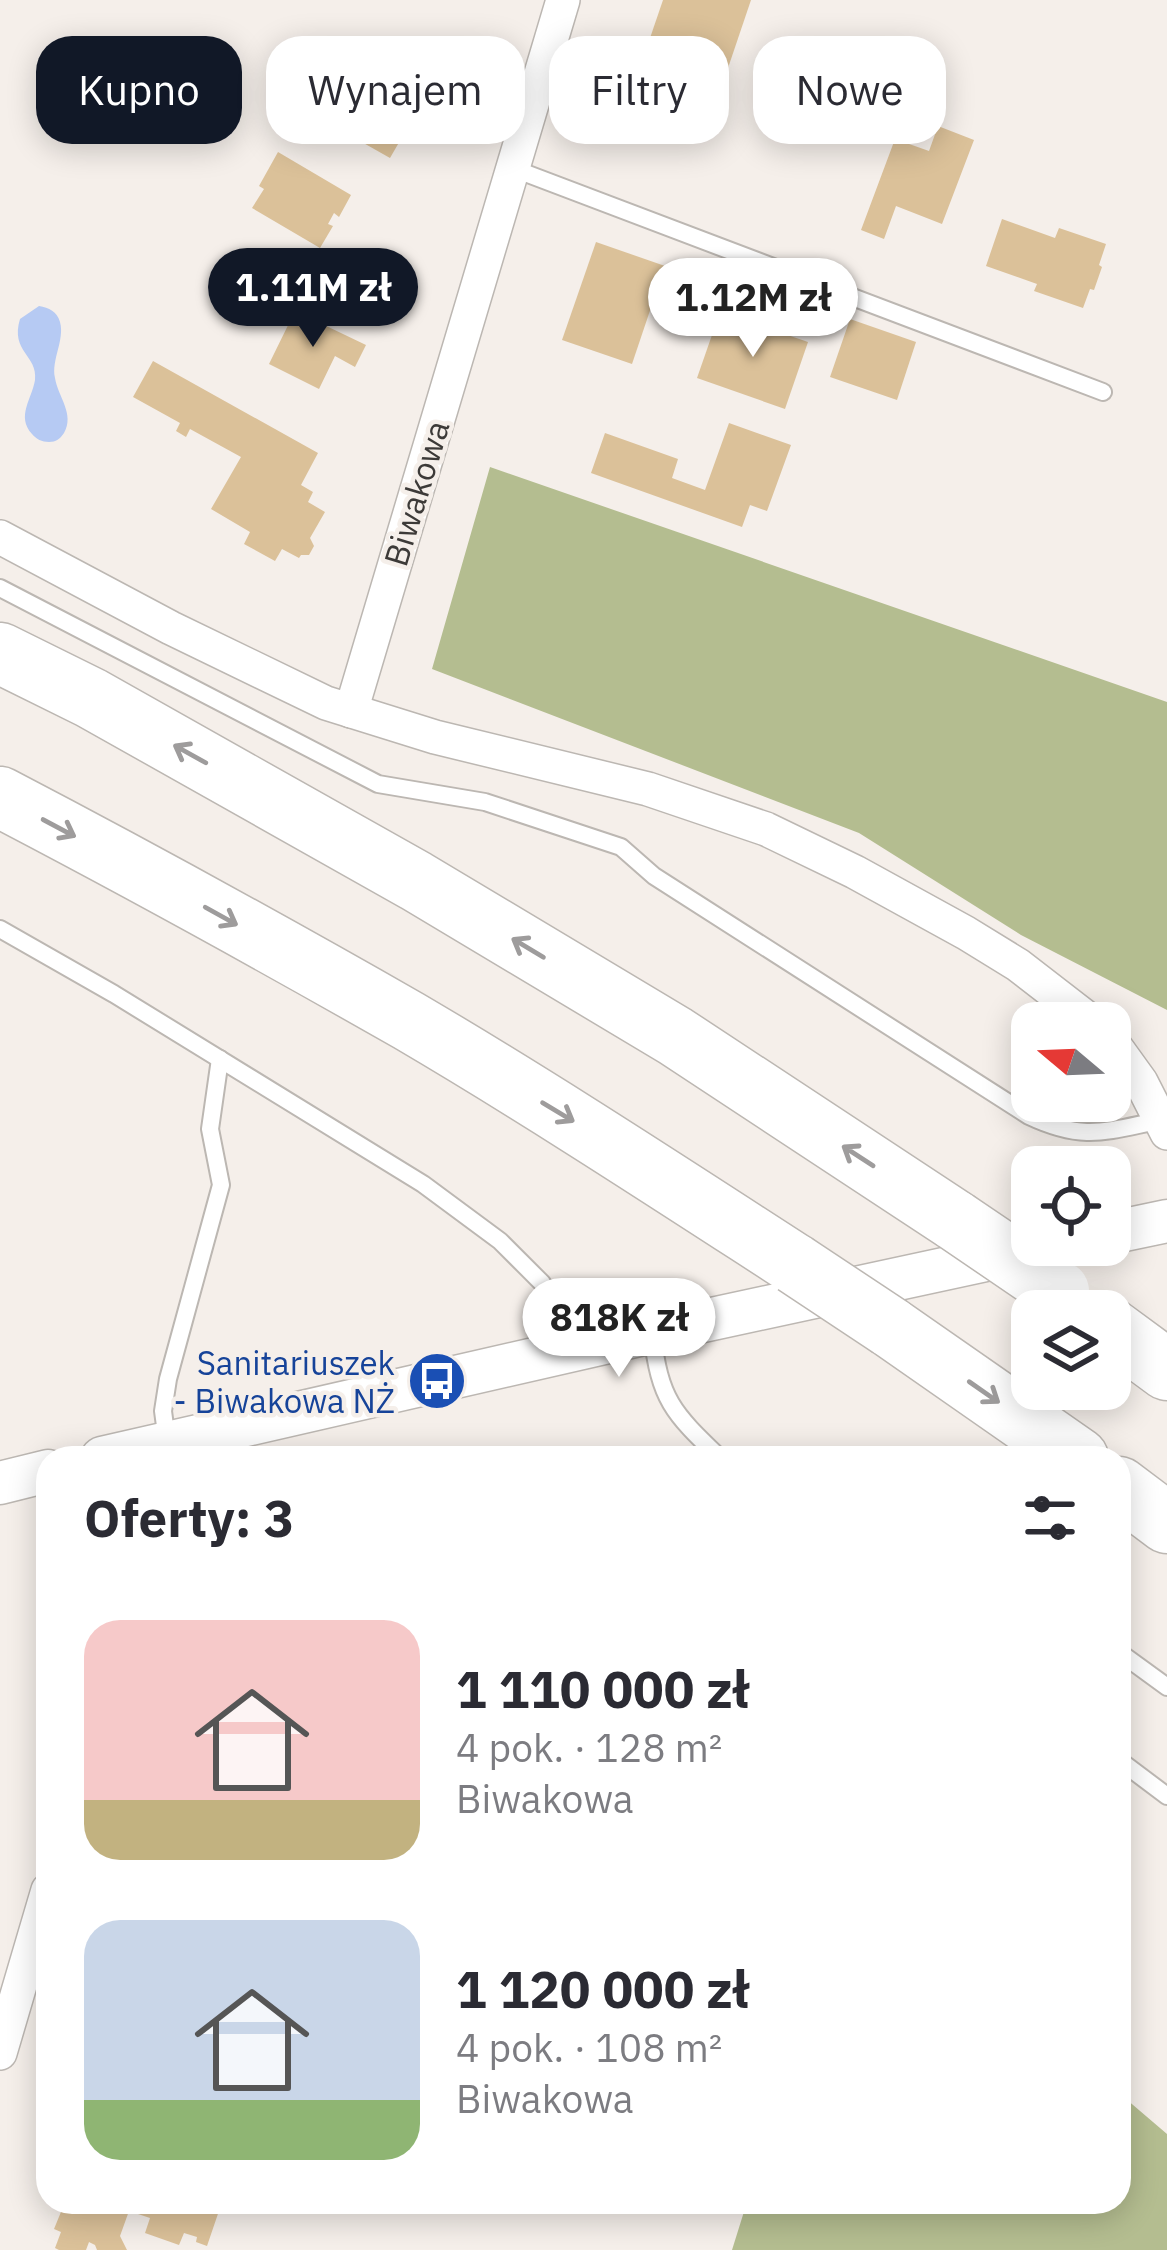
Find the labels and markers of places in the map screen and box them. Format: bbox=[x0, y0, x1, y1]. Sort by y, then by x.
pin: 1.11M zł bbox=[189, 248, 437, 350]
pin: 1.12M zł bbox=[629, 258, 877, 360]
pin: 818K zł bbox=[508, 1278, 730, 1380]
place label: Sanitariuszek - Biwakowa NŻ bbox=[174, 1341, 395, 1422]
bus stop icon: Sanitariuszek - Biwakowa NŻ bbox=[406, 1350, 468, 1412]

